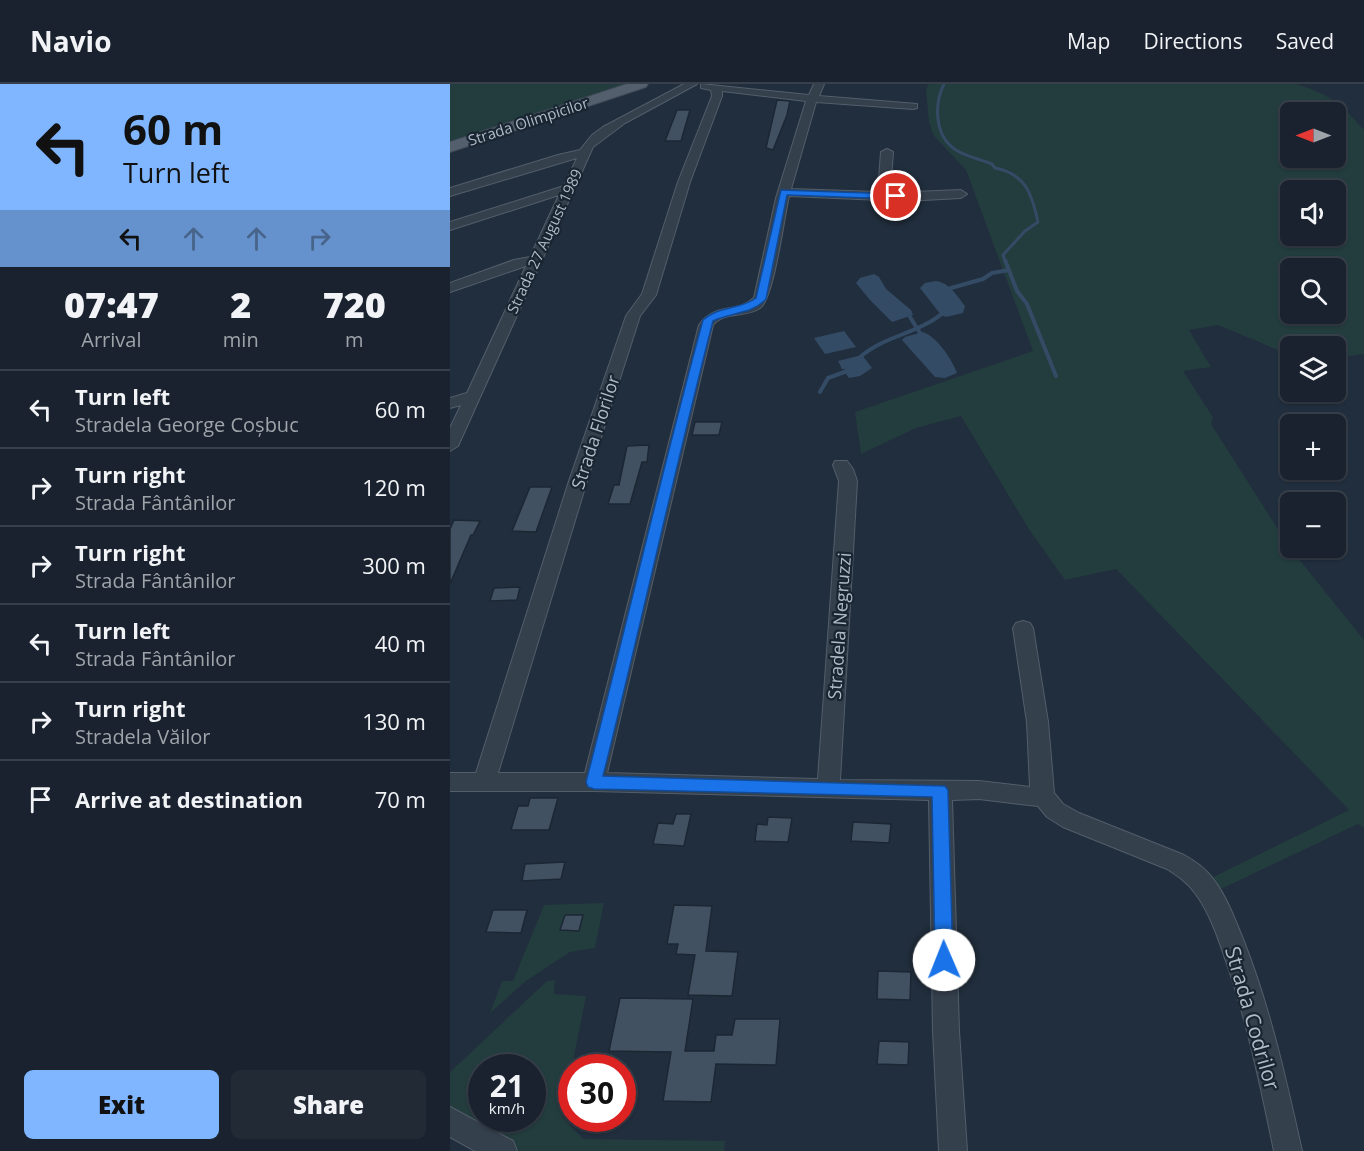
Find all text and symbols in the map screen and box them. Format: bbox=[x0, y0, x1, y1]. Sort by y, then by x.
text: Navio bbox=[30, 22, 111, 60]
text: Map bbox=[1067, 27, 1110, 55]
text: Directions bbox=[1143, 27, 1243, 55]
text: Saved bbox=[1276, 27, 1334, 55]
street label: Strada Olimpicilor bbox=[465, 92, 591, 150]
text: 60 m bbox=[123, 100, 223, 157]
north arrow bbox=[1280, 102, 1346, 168]
map controls bbox=[1280, 102, 1346, 558]
icon: left bbox=[24, 108, 102, 186]
text: Turn left bbox=[123, 154, 230, 191]
street label: Strada 27 August 1989 bbox=[502, 166, 586, 316]
pin bbox=[870, 170, 921, 221]
icon: arrive bbox=[879, 179, 912, 212]
button: sound bbox=[1280, 180, 1346, 246]
icon: left bbox=[114, 222, 147, 255]
icon: ahead bbox=[177, 222, 210, 255]
icon: ahead bbox=[240, 222, 273, 255]
icon: right bbox=[303, 222, 336, 255]
button: search bbox=[1280, 258, 1346, 324]
text: 07:47 bbox=[64, 280, 159, 329]
text: 2 bbox=[230, 280, 251, 329]
text: 720 bbox=[323, 280, 386, 329]
text: Arrival bbox=[81, 326, 142, 353]
text: min bbox=[223, 326, 259, 353]
text: m bbox=[345, 326, 364, 353]
button: layers bbox=[1280, 336, 1346, 402]
street label: Strada Florilor bbox=[565, 371, 625, 492]
text: Turn left bbox=[75, 381, 170, 411]
icon: left bbox=[24, 393, 57, 426]
text: 60 m bbox=[375, 394, 426, 424]
text: Stradela George Coșbuc bbox=[75, 411, 299, 438]
button: + bbox=[1280, 414, 1346, 480]
text: Turn right bbox=[75, 459, 186, 489]
icon: right bbox=[24, 471, 57, 504]
text: 120 m bbox=[362, 472, 426, 502]
text: Strada Fântânilor bbox=[75, 489, 235, 516]
button: − bbox=[1280, 492, 1346, 558]
text: Turn right bbox=[75, 537, 186, 567]
icon: right bbox=[24, 549, 57, 582]
text: 300 m bbox=[362, 550, 426, 580]
street label: Stradela Negruzzi bbox=[822, 552, 856, 700]
text: Strada Fântânilor bbox=[75, 567, 235, 594]
text: Turn left bbox=[75, 615, 170, 645]
icon: left bbox=[24, 627, 57, 660]
text: 40 m bbox=[375, 628, 426, 658]
text: Strada Fântânilor bbox=[75, 645, 235, 672]
text: Turn right bbox=[75, 693, 186, 723]
icon: right bbox=[24, 705, 57, 738]
text: 130 m bbox=[362, 706, 426, 736]
text: Stradela Văilor bbox=[75, 723, 211, 750]
icon: arrive bbox=[24, 783, 57, 816]
text: Arrive at destination bbox=[75, 784, 303, 814]
text: 70 m bbox=[375, 784, 426, 814]
position arrow bbox=[912, 928, 976, 992]
street label: Strada Codrilor bbox=[1219, 943, 1287, 1094]
speed limit sign: 30 bbox=[558, 1054, 636, 1132]
text: 21 bbox=[490, 1065, 524, 1106]
button: Exit bbox=[24, 1070, 219, 1139]
button: Share bbox=[231, 1070, 426, 1139]
text: km/h bbox=[489, 1098, 525, 1118]

